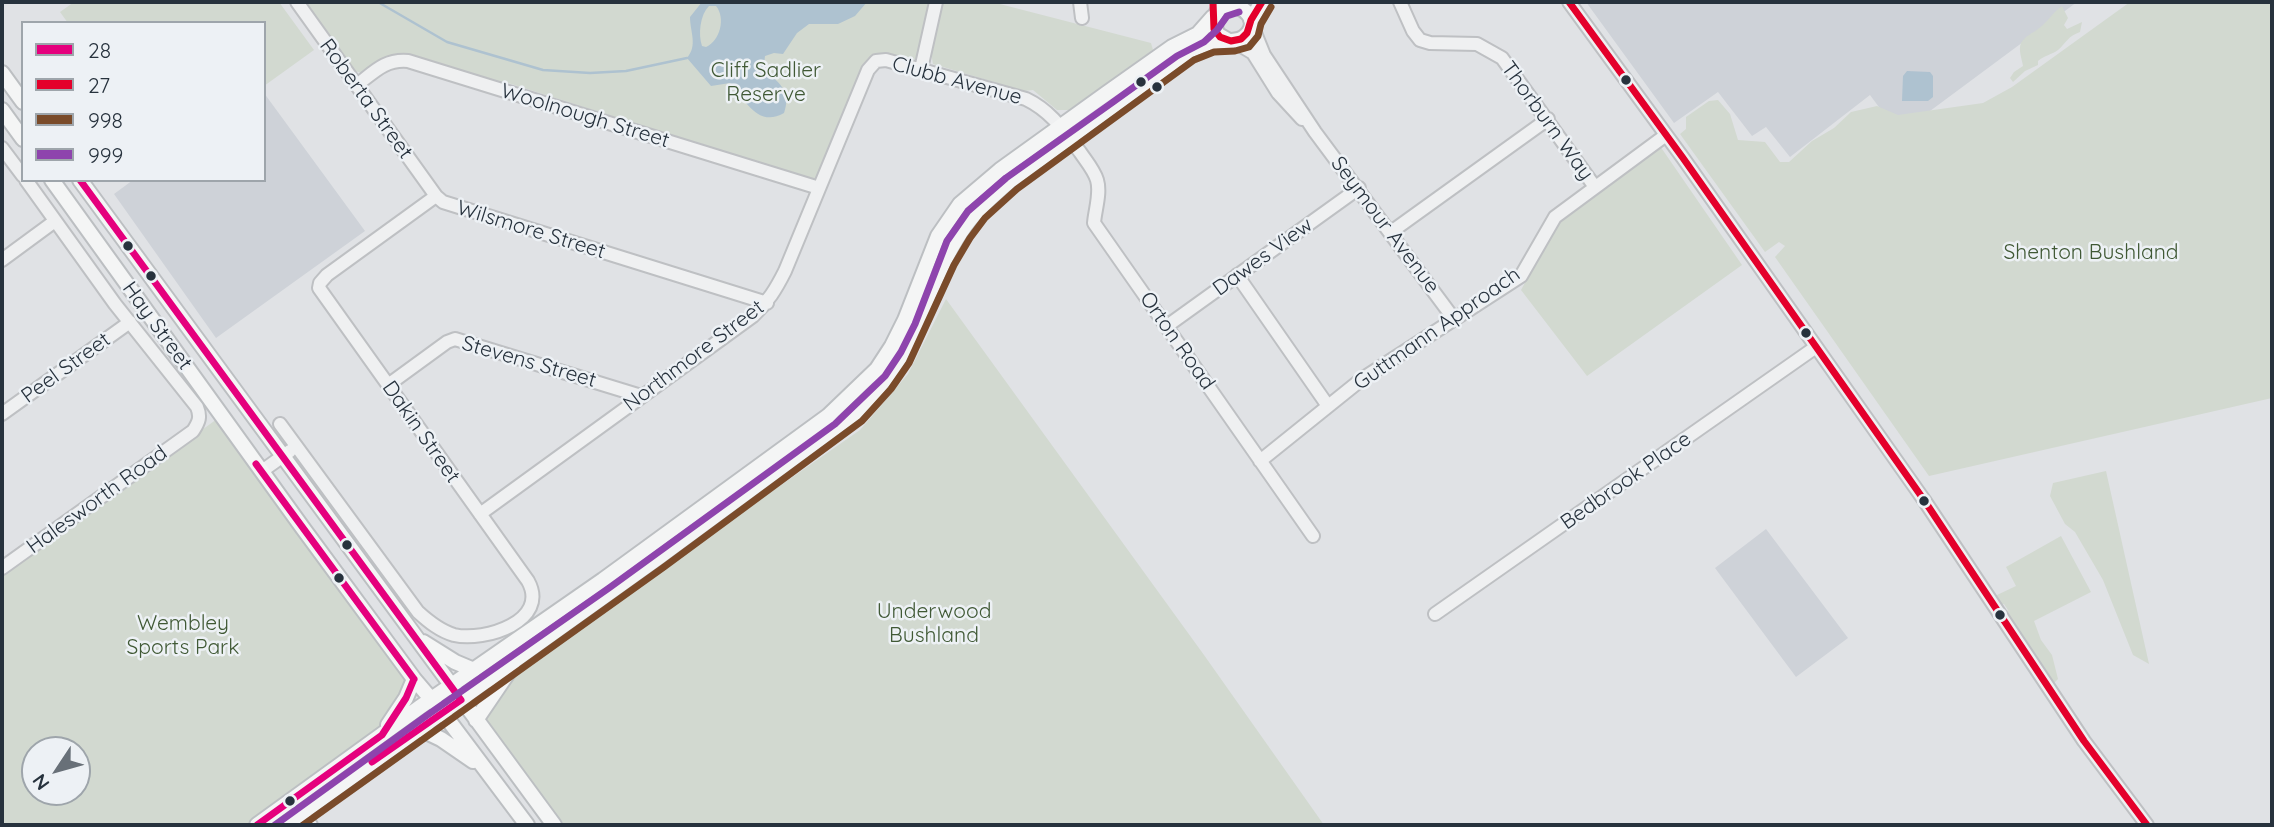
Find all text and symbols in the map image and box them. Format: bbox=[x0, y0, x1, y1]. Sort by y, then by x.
legend bbox=[21, 21, 266, 182]
street label: Roberta Street bbox=[314, 34, 418, 164]
text: 28 bbox=[88, 37, 111, 63]
street label: Clubb Avenue bbox=[889, 52, 1025, 110]
street label: Thorburn Way bbox=[1495, 57, 1599, 185]
park label: Cliff Sadlier Reserve bbox=[711, 58, 821, 108]
text: 27 bbox=[88, 72, 110, 98]
unlabelled marker bbox=[1619, 73, 1633, 87]
unlabelled marker bbox=[1134, 75, 1148, 89]
street label: Woolnough Street bbox=[498, 78, 672, 154]
unlabelled marker bbox=[1150, 80, 1164, 94]
text: 998 bbox=[88, 107, 123, 133]
text: 999 bbox=[88, 142, 123, 168]
street label: Seymour Avenue bbox=[1325, 152, 1445, 298]
street label: Wilsmore Street bbox=[454, 195, 608, 265]
street label: Dawes View bbox=[1208, 212, 1318, 302]
unlabelled marker bbox=[121, 239, 135, 253]
park label: Shenton Bushland bbox=[2003, 240, 2179, 266]
street label: Guttmann Approach bbox=[1349, 262, 1525, 396]
unlabelled marker bbox=[144, 269, 158, 283]
street label: Hay Street bbox=[117, 277, 197, 375]
street label: Orton Road bbox=[1134, 287, 1220, 395]
street label: Northmore Street bbox=[619, 295, 769, 417]
unlabelled marker bbox=[1799, 326, 1813, 340]
street label: Peel Street bbox=[17, 327, 115, 409]
street label: Stevens Street bbox=[459, 331, 599, 393]
street label: Dakin Street bbox=[377, 376, 465, 488]
street label: Bedbrook Place bbox=[1556, 427, 1696, 535]
street label: Halesworth Road bbox=[22, 441, 172, 559]
unlabelled marker bbox=[1917, 494, 1931, 508]
unlabelled marker bbox=[340, 538, 354, 552]
unlabelled marker bbox=[332, 571, 346, 585]
park label: Underwood Bushland bbox=[877, 599, 991, 649]
unlabelled marker bbox=[1993, 608, 2007, 622]
park label: Wembley Sports Park bbox=[127, 611, 239, 661]
north arrow bbox=[21, 736, 91, 806]
text: N bbox=[27, 769, 54, 795]
unlabelled marker bbox=[283, 794, 297, 808]

